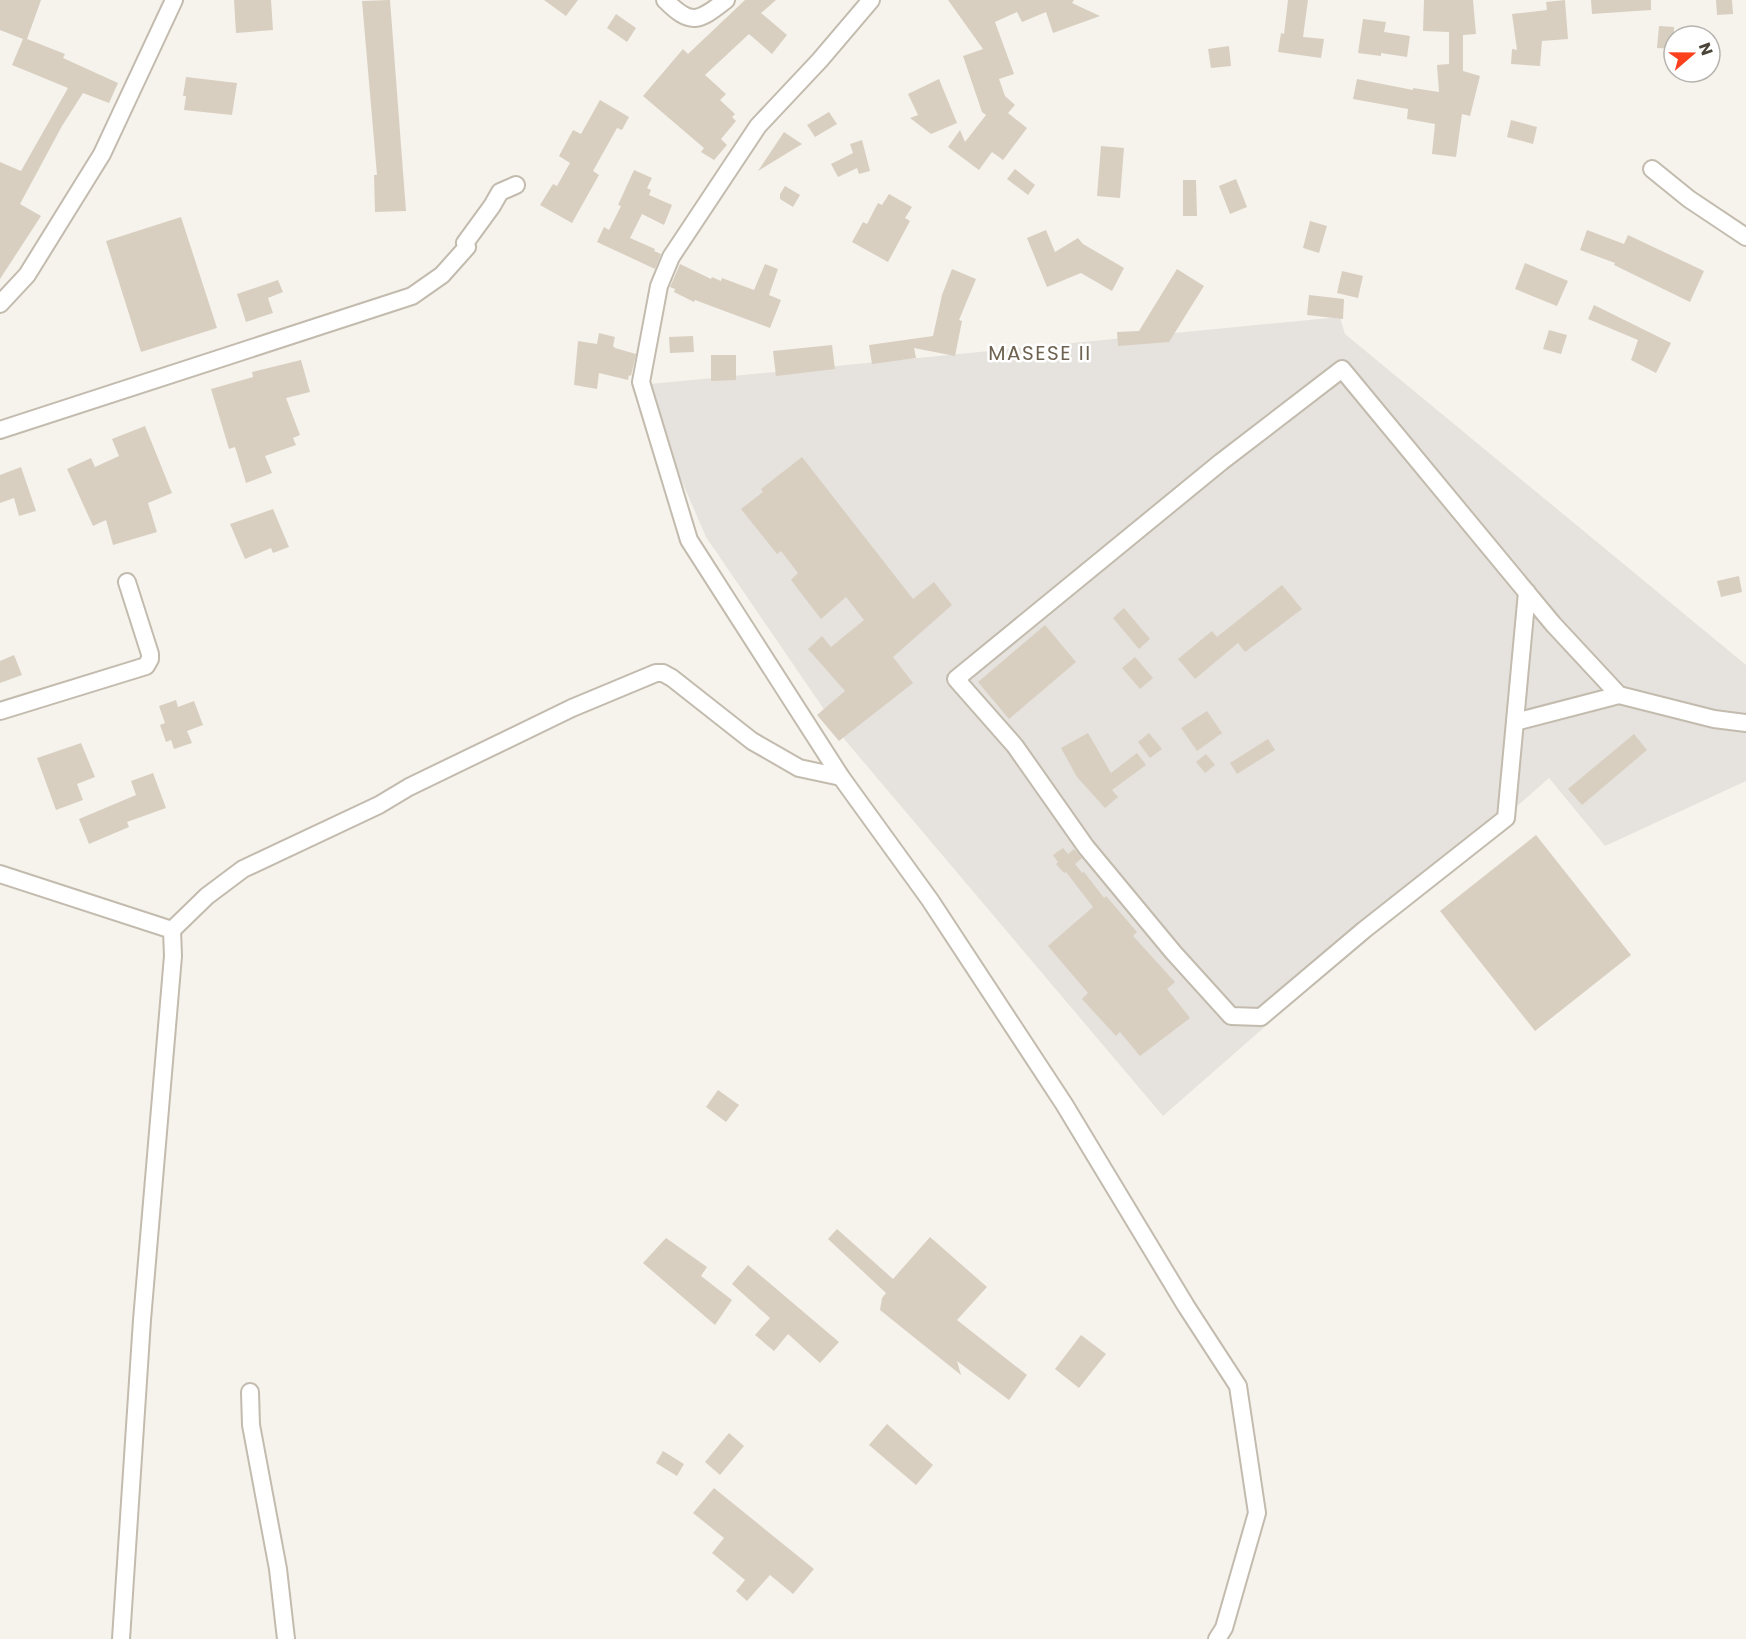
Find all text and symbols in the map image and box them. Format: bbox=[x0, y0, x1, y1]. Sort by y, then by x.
north arrow bbox=[1662, 24, 1722, 84]
text: N bbox=[1693, 39, 1718, 59]
district label: MASESE II bbox=[988, 339, 1092, 367]

